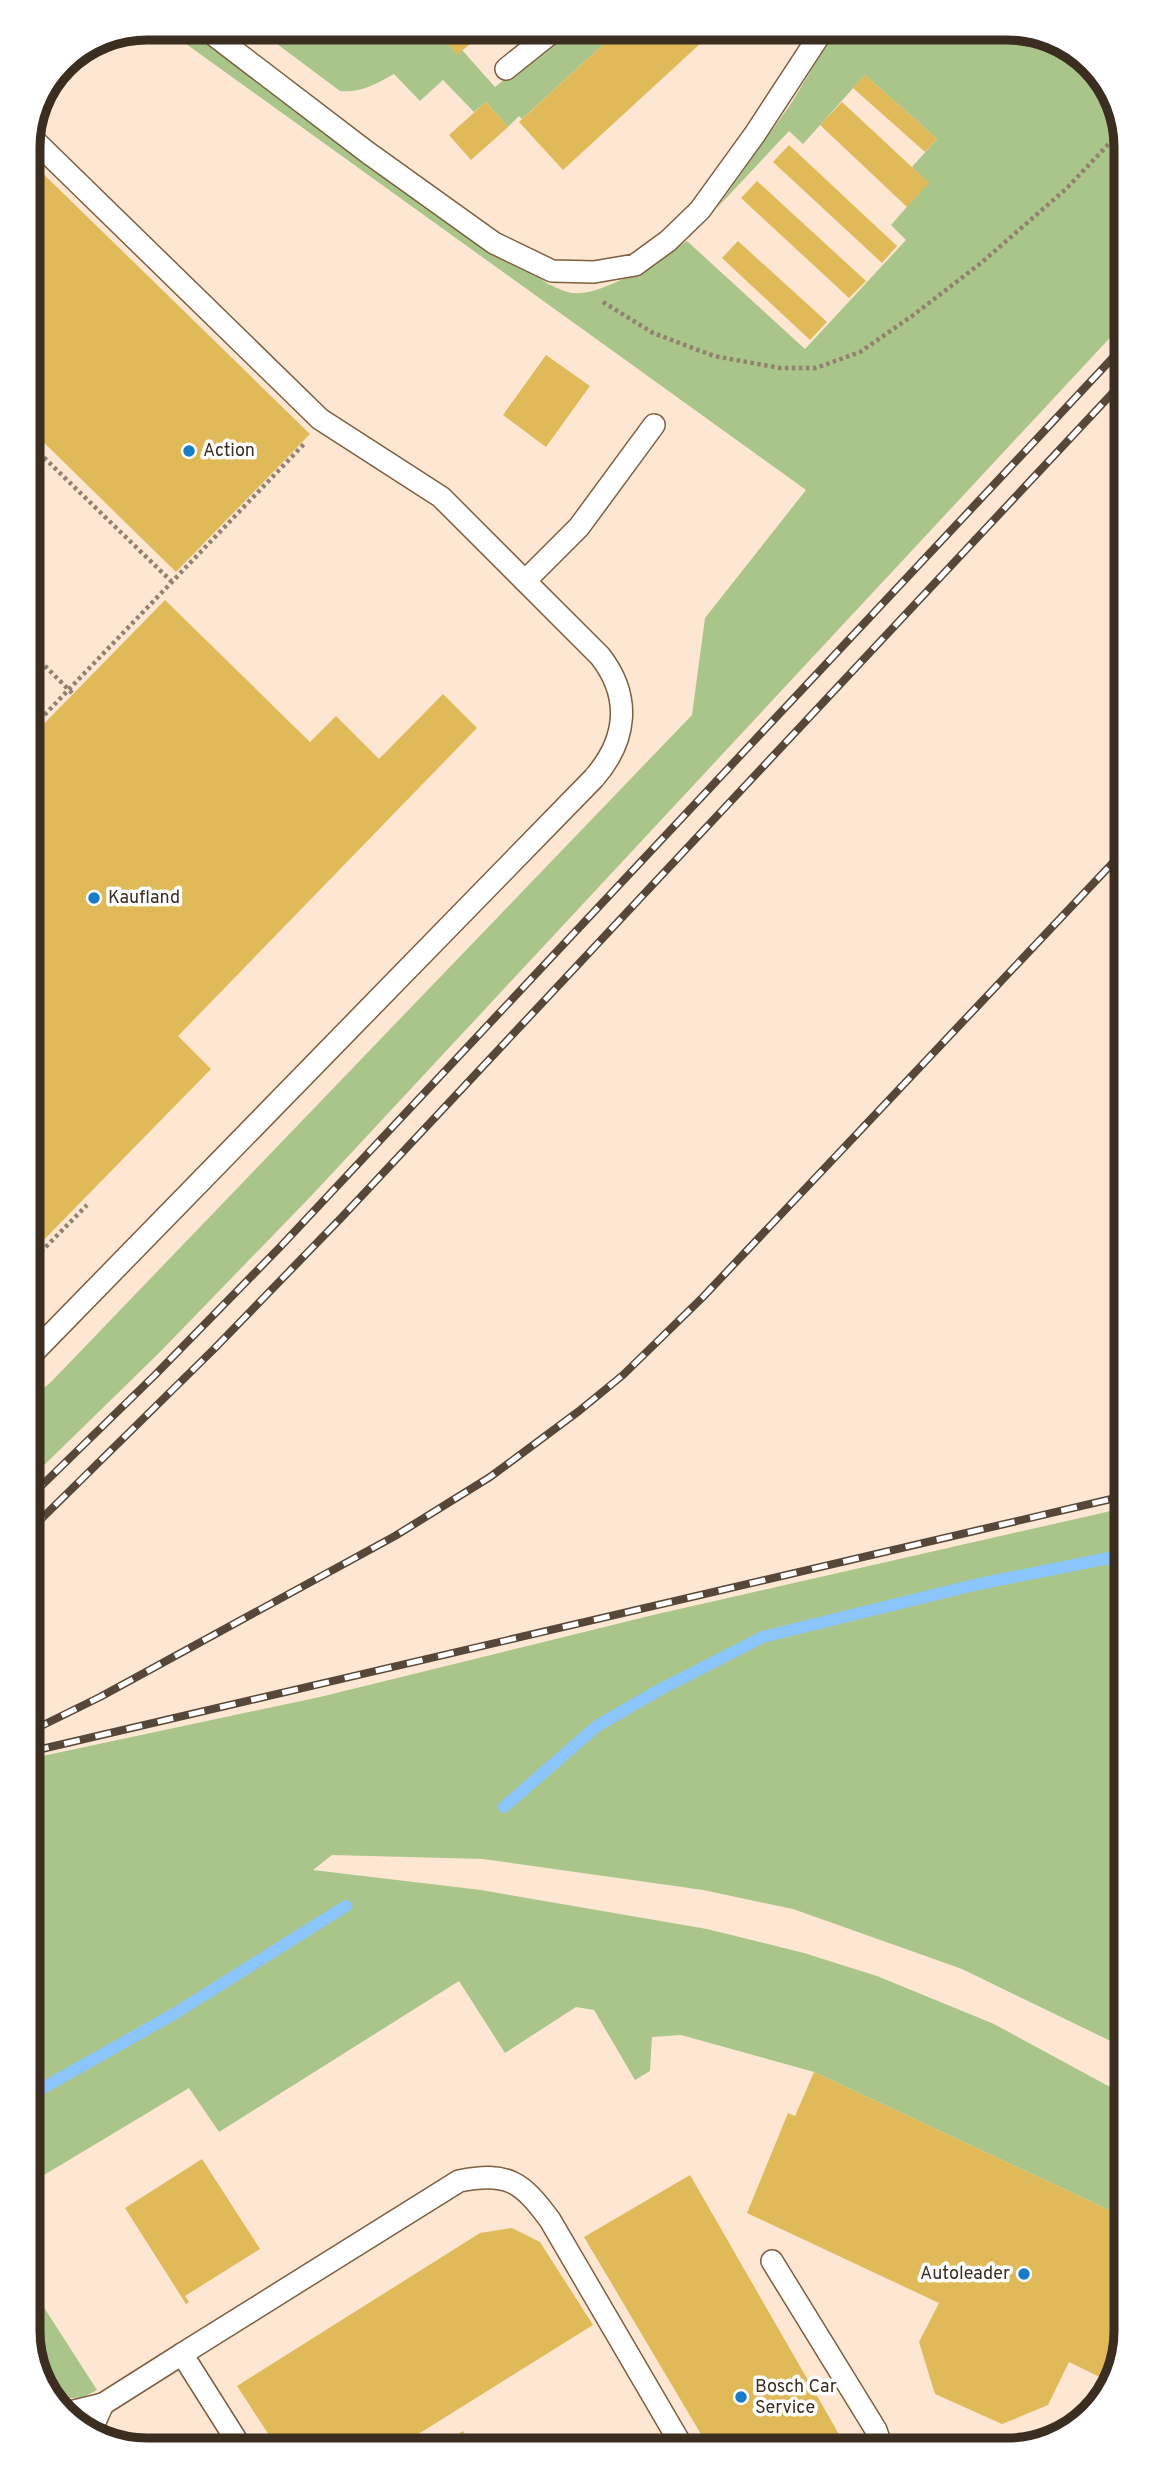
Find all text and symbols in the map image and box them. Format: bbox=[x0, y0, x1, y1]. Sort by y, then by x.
place label: Action bbox=[203, 440, 255, 463]
marker: Action bbox=[181, 443, 197, 459]
place label: Kaufland bbox=[108, 887, 180, 910]
marker: Kaufland bbox=[86, 890, 102, 906]
place label: Autoleader bbox=[920, 2263, 1010, 2286]
marker: Autoleader bbox=[1016, 2266, 1032, 2282]
place label: Bosch Car Service bbox=[755, 2376, 837, 2420]
marker: Bosch Car Service bbox=[733, 2389, 749, 2405]

